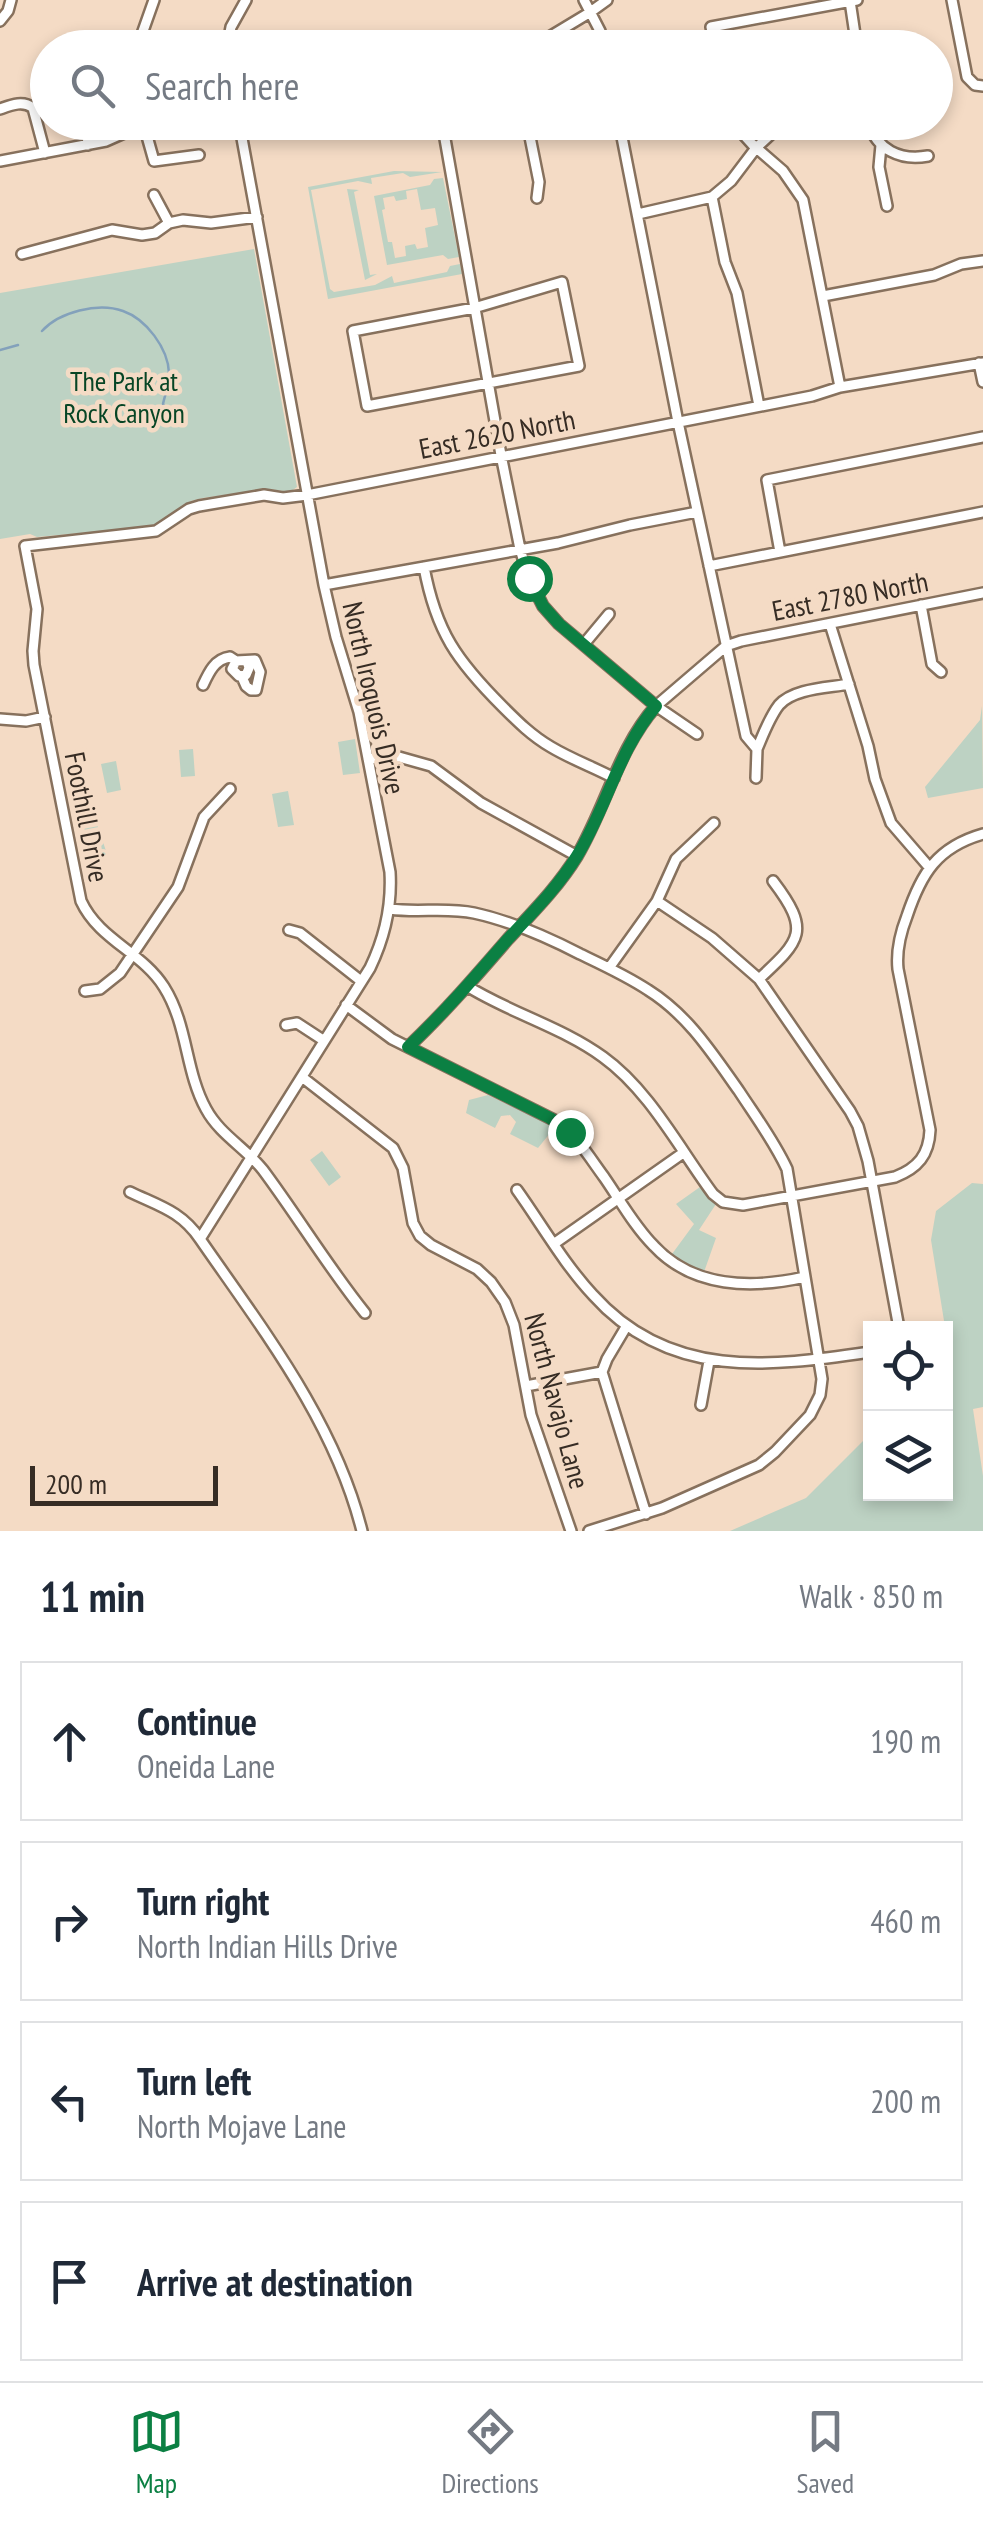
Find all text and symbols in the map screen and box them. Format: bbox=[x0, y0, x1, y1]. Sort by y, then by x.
search box bbox=[30, 30, 953, 140]
icon: search bbox=[65, 58, 120, 113]
text: Search here bbox=[145, 61, 299, 110]
park label: The Park at Rock Canyon bbox=[63, 362, 185, 431]
street label: East 2620 North bbox=[416, 400, 578, 467]
route start bbox=[507, 556, 553, 602]
street label: East 2780 North bbox=[769, 562, 931, 629]
street label: North Iroquois Drive bbox=[334, 598, 415, 798]
street label: Foothill Drive bbox=[57, 749, 118, 885]
route end bbox=[548, 1110, 594, 1156]
street label: North Navajo Lane bbox=[516, 1309, 599, 1493]
map controls bbox=[863, 1321, 953, 1501]
button: locate bbox=[863, 1321, 953, 1411]
button: layers bbox=[863, 1411, 953, 1501]
scale bar bbox=[30, 1461, 218, 1506]
text: 200 m bbox=[45, 1465, 107, 1502]
text: 11 min bbox=[40, 1569, 145, 1624]
text: Walk · 850 m bbox=[799, 1575, 943, 1617]
text: Continue bbox=[137, 1696, 257, 1745]
icon: ahead bbox=[42, 1714, 97, 1769]
text: 190 m bbox=[870, 1720, 941, 1762]
text: Oneida Lane bbox=[137, 1745, 275, 1787]
text: Turn right bbox=[137, 1876, 269, 1925]
icon: right bbox=[42, 1894, 97, 1949]
text: 460 m bbox=[870, 1900, 941, 1942]
text: North Indian Hills Drive bbox=[137, 1925, 398, 1967]
text: Turn left bbox=[137, 2056, 251, 2105]
icon: left bbox=[42, 2074, 97, 2129]
text: 200 m bbox=[870, 2080, 941, 2122]
text: North Mojave Lane bbox=[137, 2105, 346, 2147]
icon: arrive bbox=[42, 2254, 97, 2309]
text: Arrive at destination bbox=[137, 2257, 413, 2306]
tab: Map bbox=[129, 2404, 184, 2501]
tab: Directions bbox=[441, 2404, 539, 2501]
tab: Saved bbox=[796, 2404, 854, 2501]

